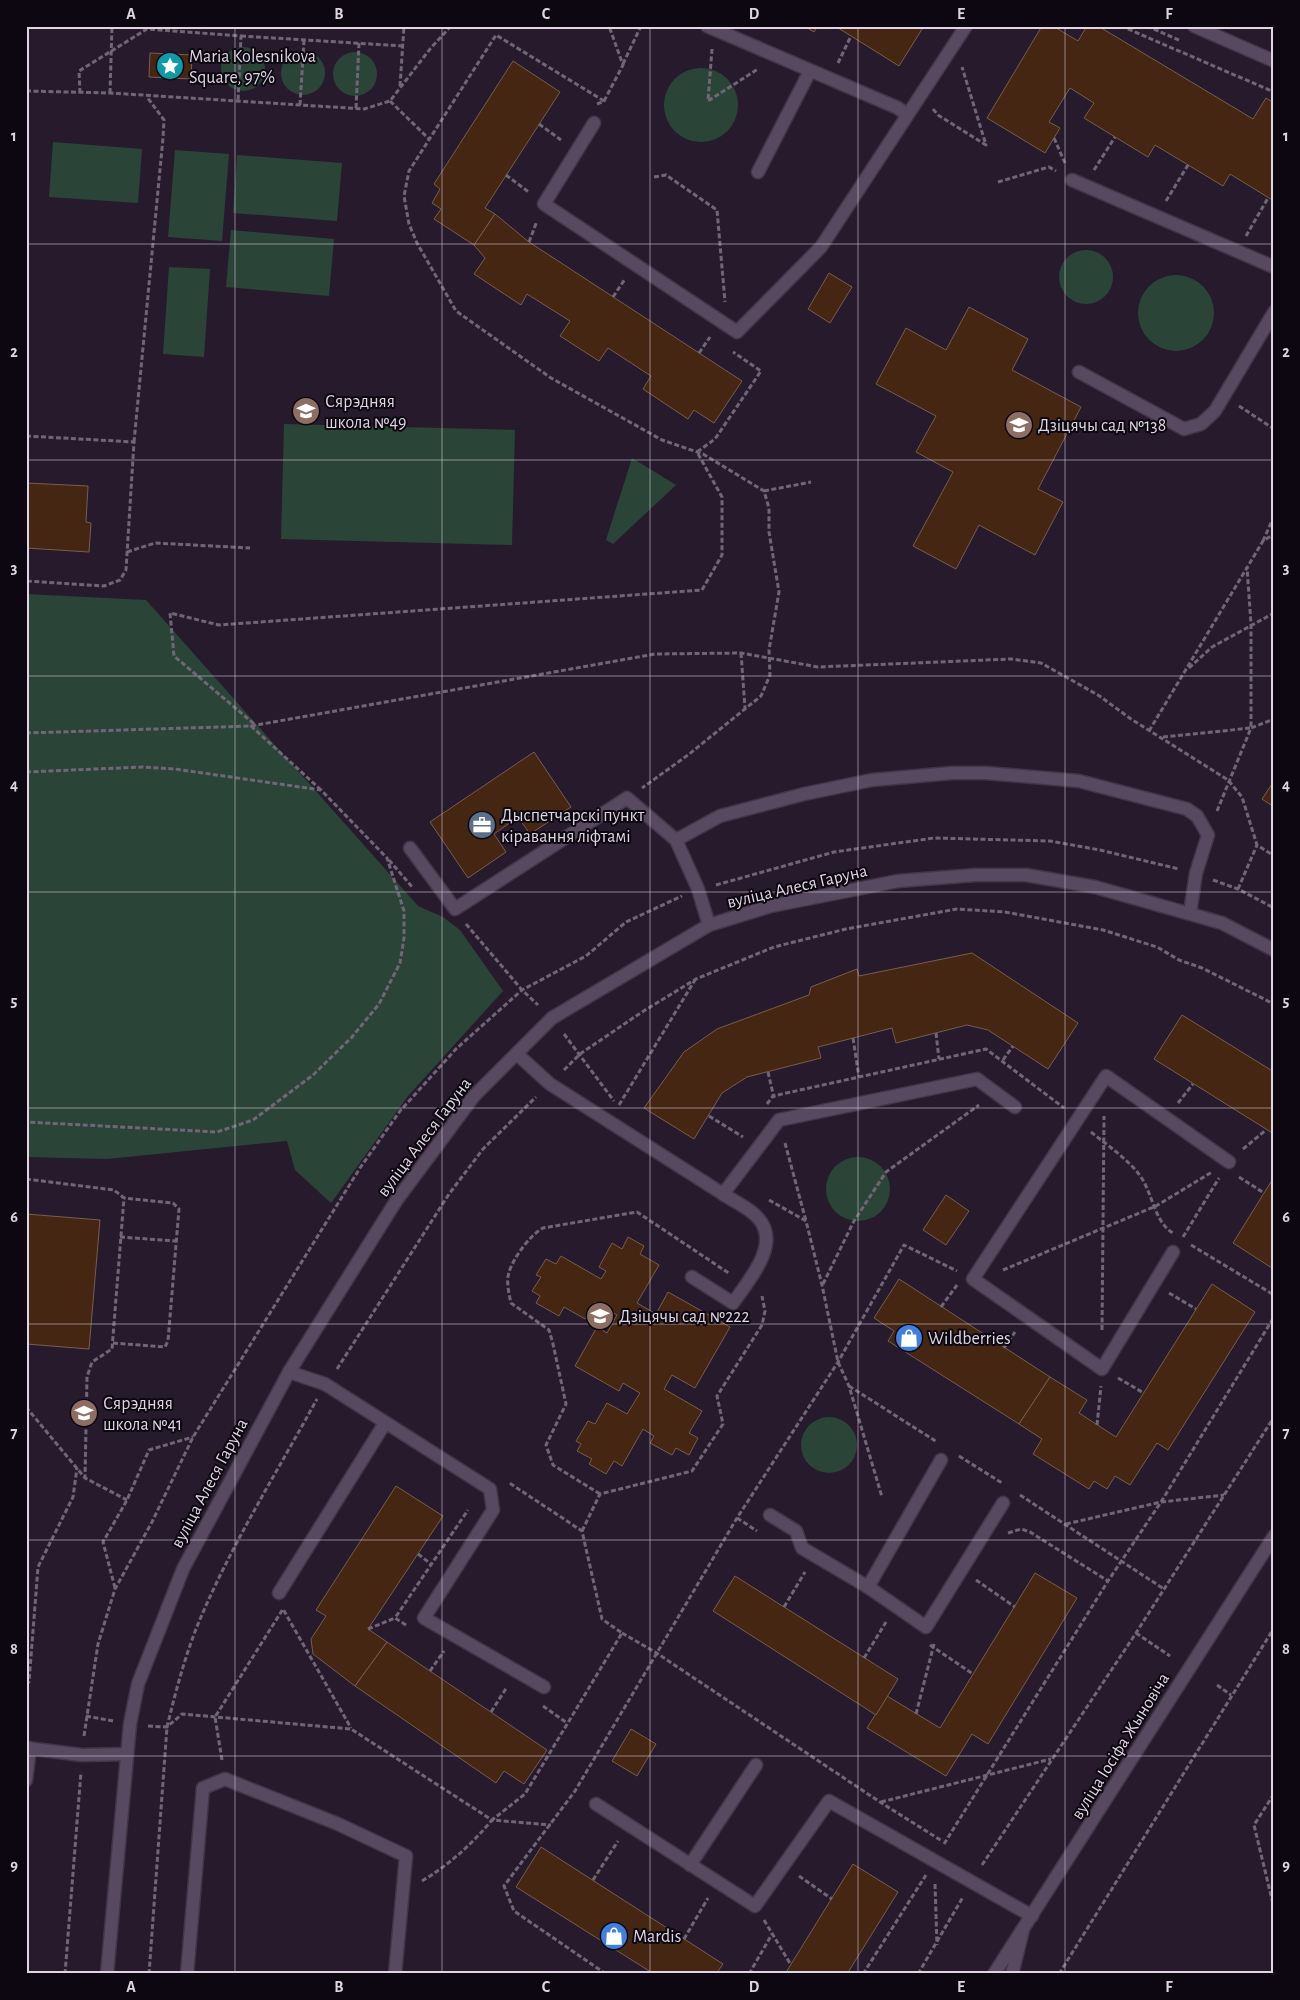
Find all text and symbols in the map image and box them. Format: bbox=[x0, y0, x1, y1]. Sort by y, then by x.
text: A bbox=[126, 6, 136, 22]
text: B bbox=[334, 6, 344, 22]
text: C bbox=[542, 6, 551, 22]
text: D bbox=[749, 6, 760, 22]
text: E bbox=[957, 6, 965, 22]
text: F bbox=[1165, 6, 1173, 22]
place label: Maria Kolesnikova Square, 97% bbox=[189, 48, 316, 87]
place icon: Maria Kolesnikova Square, 97% bbox=[155, 51, 185, 81]
text: 1 bbox=[11, 128, 17, 144]
text: 1 bbox=[1283, 128, 1289, 144]
text: 2 bbox=[10, 344, 18, 360]
text: 2 bbox=[1282, 344, 1290, 360]
place label: Сярэдняя школа №49 bbox=[325, 393, 407, 432]
school or university icon: Сярэдняя школа №49 bbox=[291, 396, 321, 426]
school or university icon: Дзіцячы сад №138 bbox=[1004, 410, 1034, 440]
place label: Дзіцячы сад №138 bbox=[1038, 417, 1166, 435]
text: 3 bbox=[11, 560, 18, 576]
text: 3 bbox=[1283, 560, 1290, 576]
text: 4 bbox=[10, 777, 18, 793]
text: 4 bbox=[1282, 777, 1290, 793]
place label: Дыспетчарскі пункт кіравання ліфтамі bbox=[501, 807, 645, 846]
office icon: Дыспетчарскі пункт кіравання ліфтамі bbox=[467, 810, 497, 840]
street label: вуліца Алеся Гаруна bbox=[725, 862, 869, 912]
text: 5 bbox=[11, 993, 18, 1009]
text: 5 bbox=[1283, 993, 1290, 1009]
street label: вуліца Алеся Гаруна bbox=[374, 1075, 475, 1200]
text: 6 bbox=[10, 1209, 18, 1225]
text: 6 bbox=[1282, 1209, 1290, 1225]
school or university icon: Дзіцячы сад №222 bbox=[585, 1301, 615, 1331]
place label: Дзіцячы сад №222 bbox=[619, 1308, 750, 1326]
shop icon: Wildberries bbox=[894, 1323, 924, 1353]
place label: Wildberries bbox=[928, 1330, 1011, 1348]
place label: Сярэдняя школа №41 bbox=[103, 1395, 182, 1434]
school or university icon: Сярэдняя школа №41 bbox=[69, 1398, 99, 1428]
street label: вуліца Алеся Гаруна bbox=[168, 1416, 252, 1551]
text: 7 bbox=[11, 1425, 18, 1441]
text: 7 bbox=[1283, 1425, 1290, 1441]
text: 8 bbox=[10, 1641, 18, 1657]
text: 8 bbox=[1282, 1641, 1290, 1657]
street label: вуліца Іосіфа Жыновіча bbox=[1068, 1670, 1173, 1823]
text: 9 bbox=[10, 1857, 18, 1873]
text: 9 bbox=[1282, 1857, 1290, 1873]
shop icon: Mardis bbox=[599, 1921, 629, 1951]
place label: Mardis bbox=[633, 1928, 681, 1946]
text: A bbox=[126, 1979, 136, 1995]
text: B bbox=[334, 1979, 344, 1995]
text: C bbox=[542, 1979, 551, 1995]
text: D bbox=[749, 1979, 760, 1995]
text: E bbox=[957, 1979, 965, 1995]
text: F bbox=[1165, 1979, 1173, 1995]

